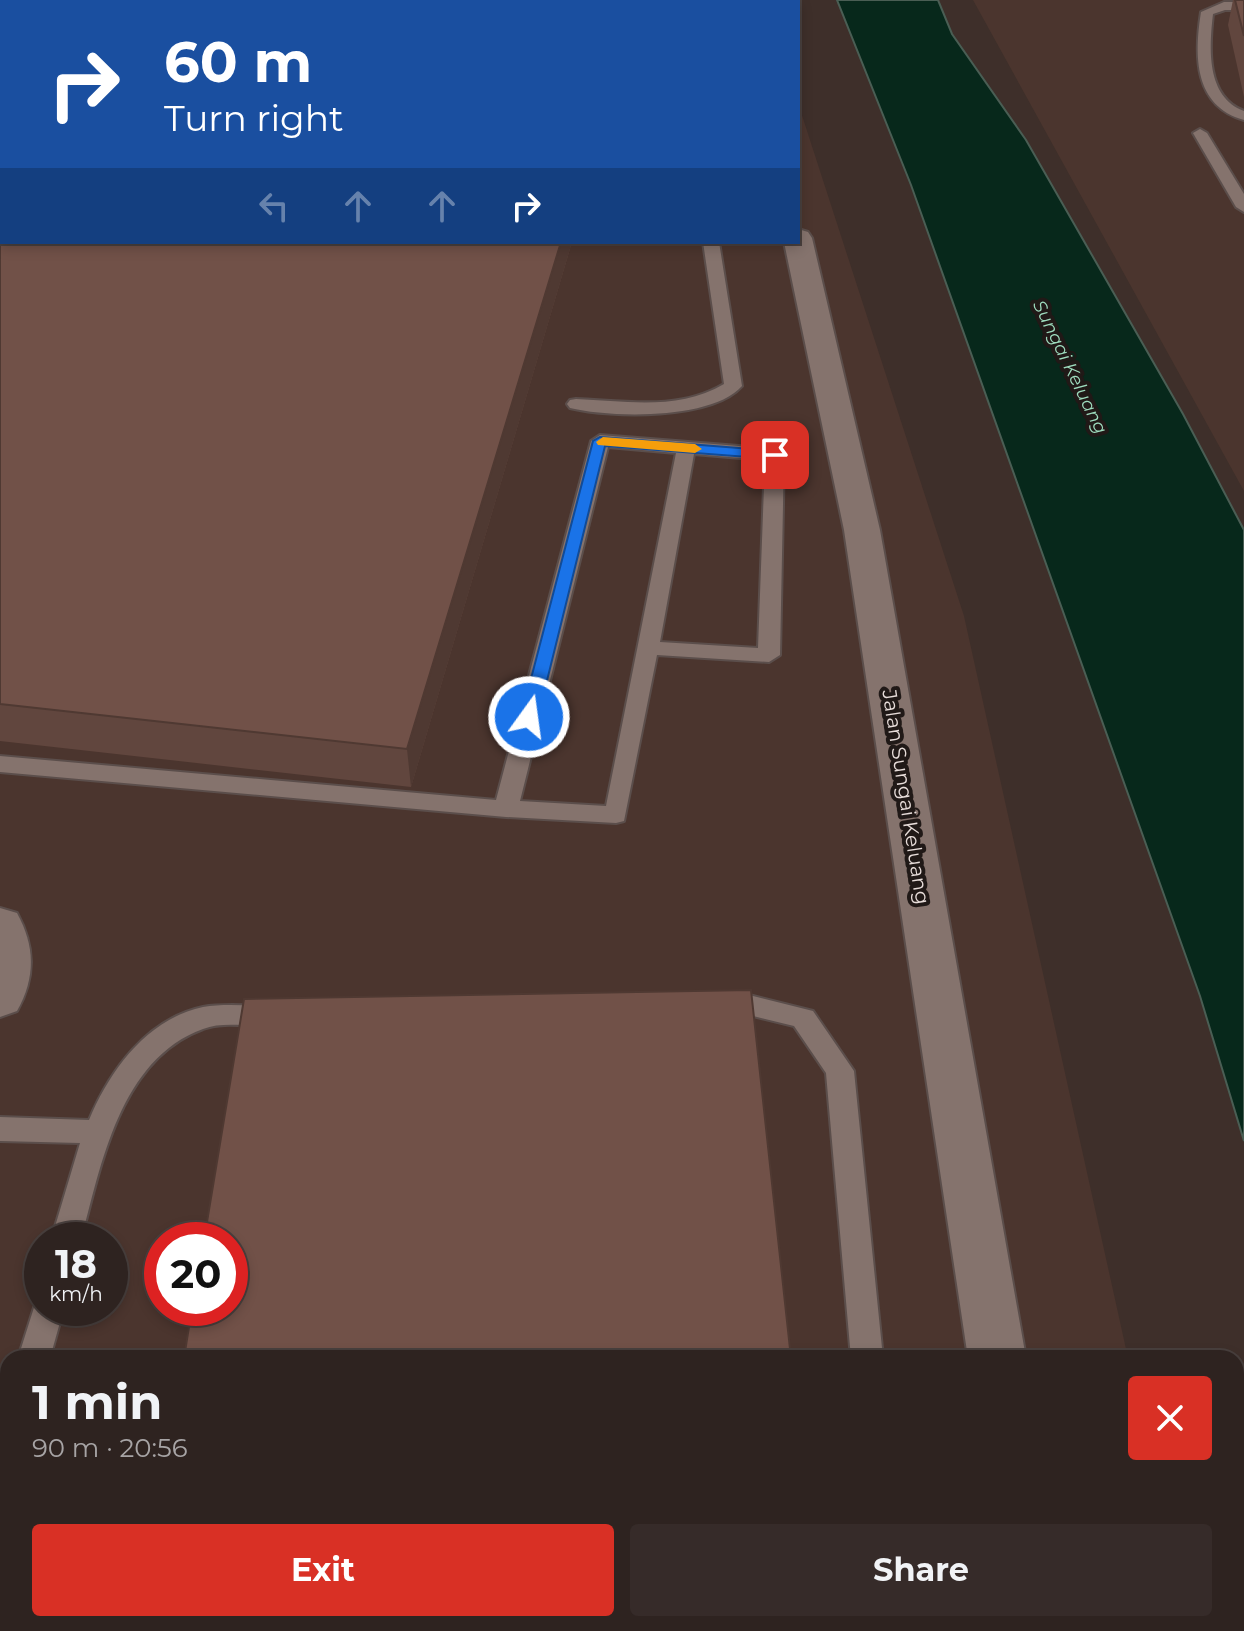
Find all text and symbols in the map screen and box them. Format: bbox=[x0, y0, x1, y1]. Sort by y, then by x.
text: 60 m bbox=[164, 28, 312, 96]
icon: right bbox=[32, 32, 136, 136]
text: Turn right bbox=[164, 96, 344, 140]
icon: left bbox=[252, 184, 296, 228]
icon: ahead bbox=[336, 184, 380, 228]
icon: ahead bbox=[420, 184, 464, 228]
icon: right bbox=[504, 184, 548, 228]
water label: Sungai Keluang bbox=[1028, 296, 1112, 438]
pin bbox=[741, 421, 809, 489]
icon: arrive bbox=[753, 433, 797, 477]
position arrow bbox=[487, 675, 571, 759]
street label: Jalan Sungai Keluang bbox=[877, 687, 935, 906]
speed limit sign: 20 bbox=[144, 1222, 248, 1326]
text: 18 bbox=[55, 1239, 97, 1288]
text: km/h bbox=[49, 1282, 103, 1306]
text: 1 min bbox=[32, 1373, 162, 1431]
button: close bbox=[1128, 1376, 1212, 1460]
text: 90 m · 20:56 bbox=[32, 1432, 188, 1464]
button: Exit bbox=[32, 1524, 614, 1616]
button: Share bbox=[630, 1524, 1212, 1616]

